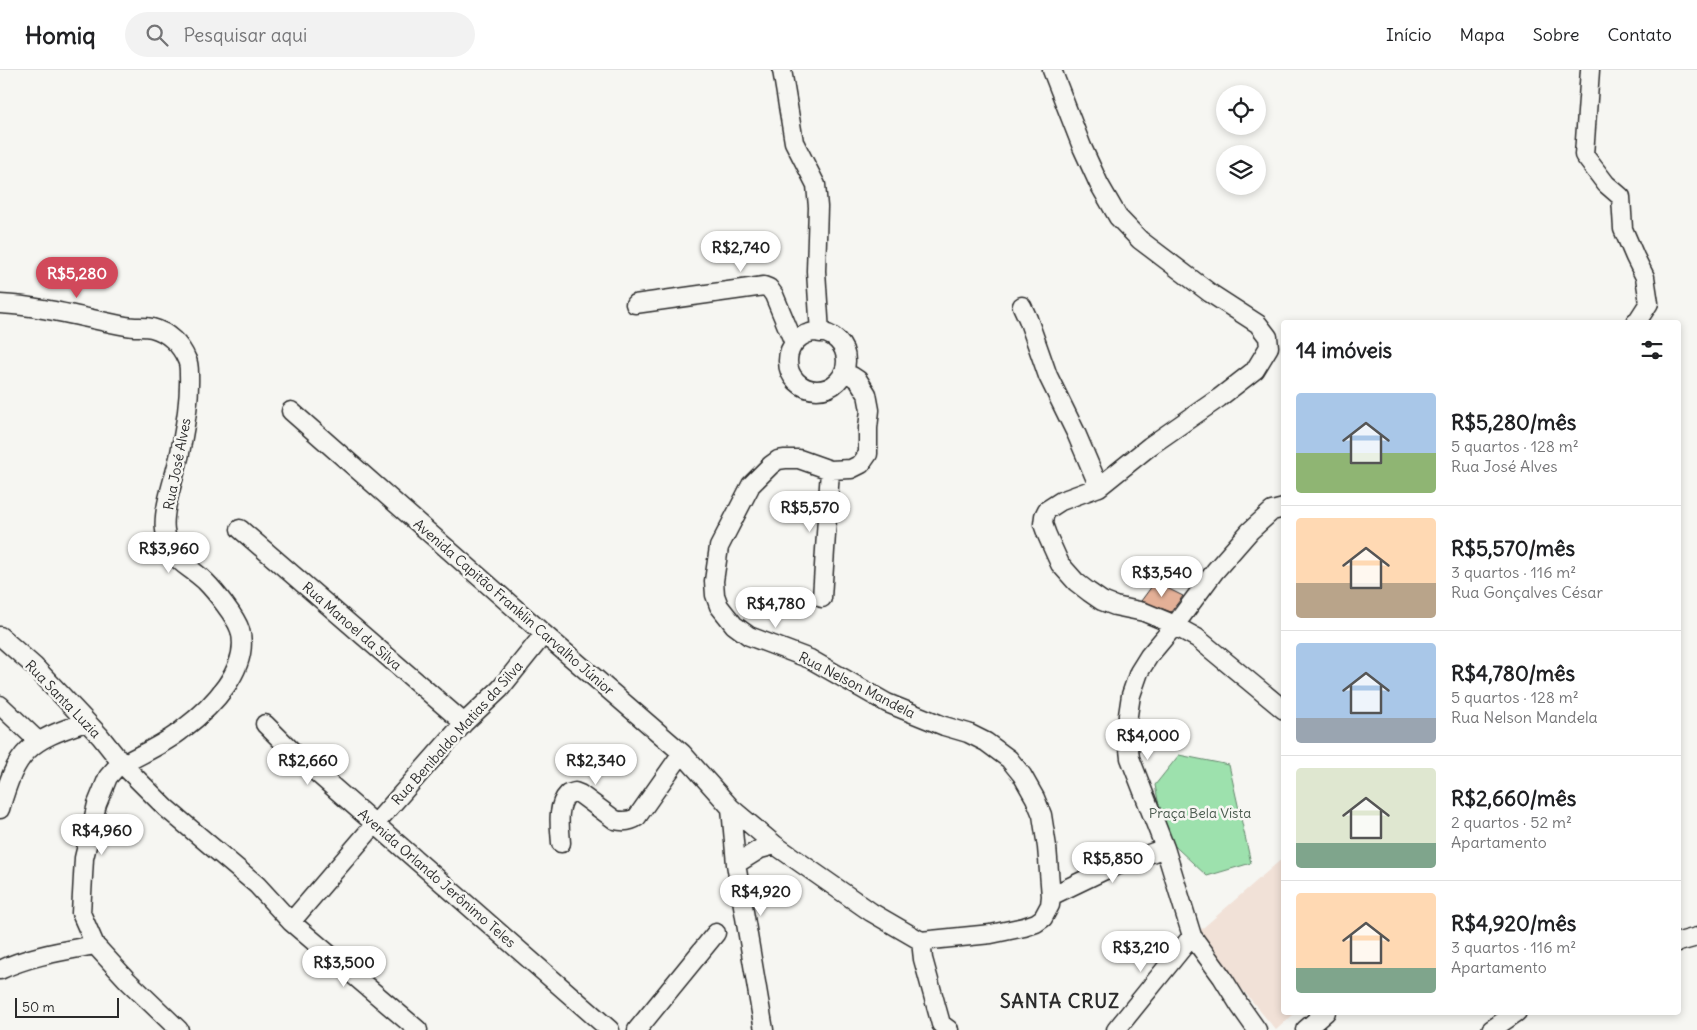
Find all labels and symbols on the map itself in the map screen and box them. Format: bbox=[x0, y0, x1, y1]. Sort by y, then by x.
pin: R$2,740 bbox=[695, 230, 787, 273]
pin: R$5,280 bbox=[31, 256, 123, 299]
street label: Rua José Alves bbox=[159, 416, 195, 512]
pin: R$5,570 bbox=[764, 490, 856, 533]
street label: Avenida Capitão Franklin Carvalho Júnior bbox=[410, 515, 618, 699]
pin: R$3,960 bbox=[123, 532, 215, 574]
pin: R$3,540 bbox=[1116, 556, 1208, 598]
street label: Rua Manoel da Silva bbox=[299, 578, 405, 674]
pin: R$4,780 bbox=[730, 586, 822, 629]
street label: Rua Nelson Mandela bbox=[796, 648, 918, 722]
street label: Rua Santa Luzia bbox=[21, 656, 105, 742]
street label: Rua Benibaldo Matias da Silva bbox=[388, 657, 526, 809]
pin: R$4,000 bbox=[1102, 718, 1194, 761]
pin: R$2,660 bbox=[262, 744, 354, 786]
pin: R$2,340 bbox=[550, 744, 642, 786]
park label: Praça Bela Vista bbox=[1149, 804, 1251, 822]
street label: Avenida Orlando Jerônimo Teles bbox=[354, 805, 520, 951]
pin: R$4,960 bbox=[56, 814, 148, 856]
pin: R$5,850 bbox=[1067, 842, 1159, 884]
pin: R$4,920 bbox=[715, 874, 807, 917]
pin: R$3,210 bbox=[1095, 930, 1187, 973]
pin: R$3,500 bbox=[298, 946, 390, 988]
district label: SANTA CRUZ bbox=[1000, 989, 1120, 1013]
scale bar bbox=[15, 995, 119, 1018]

